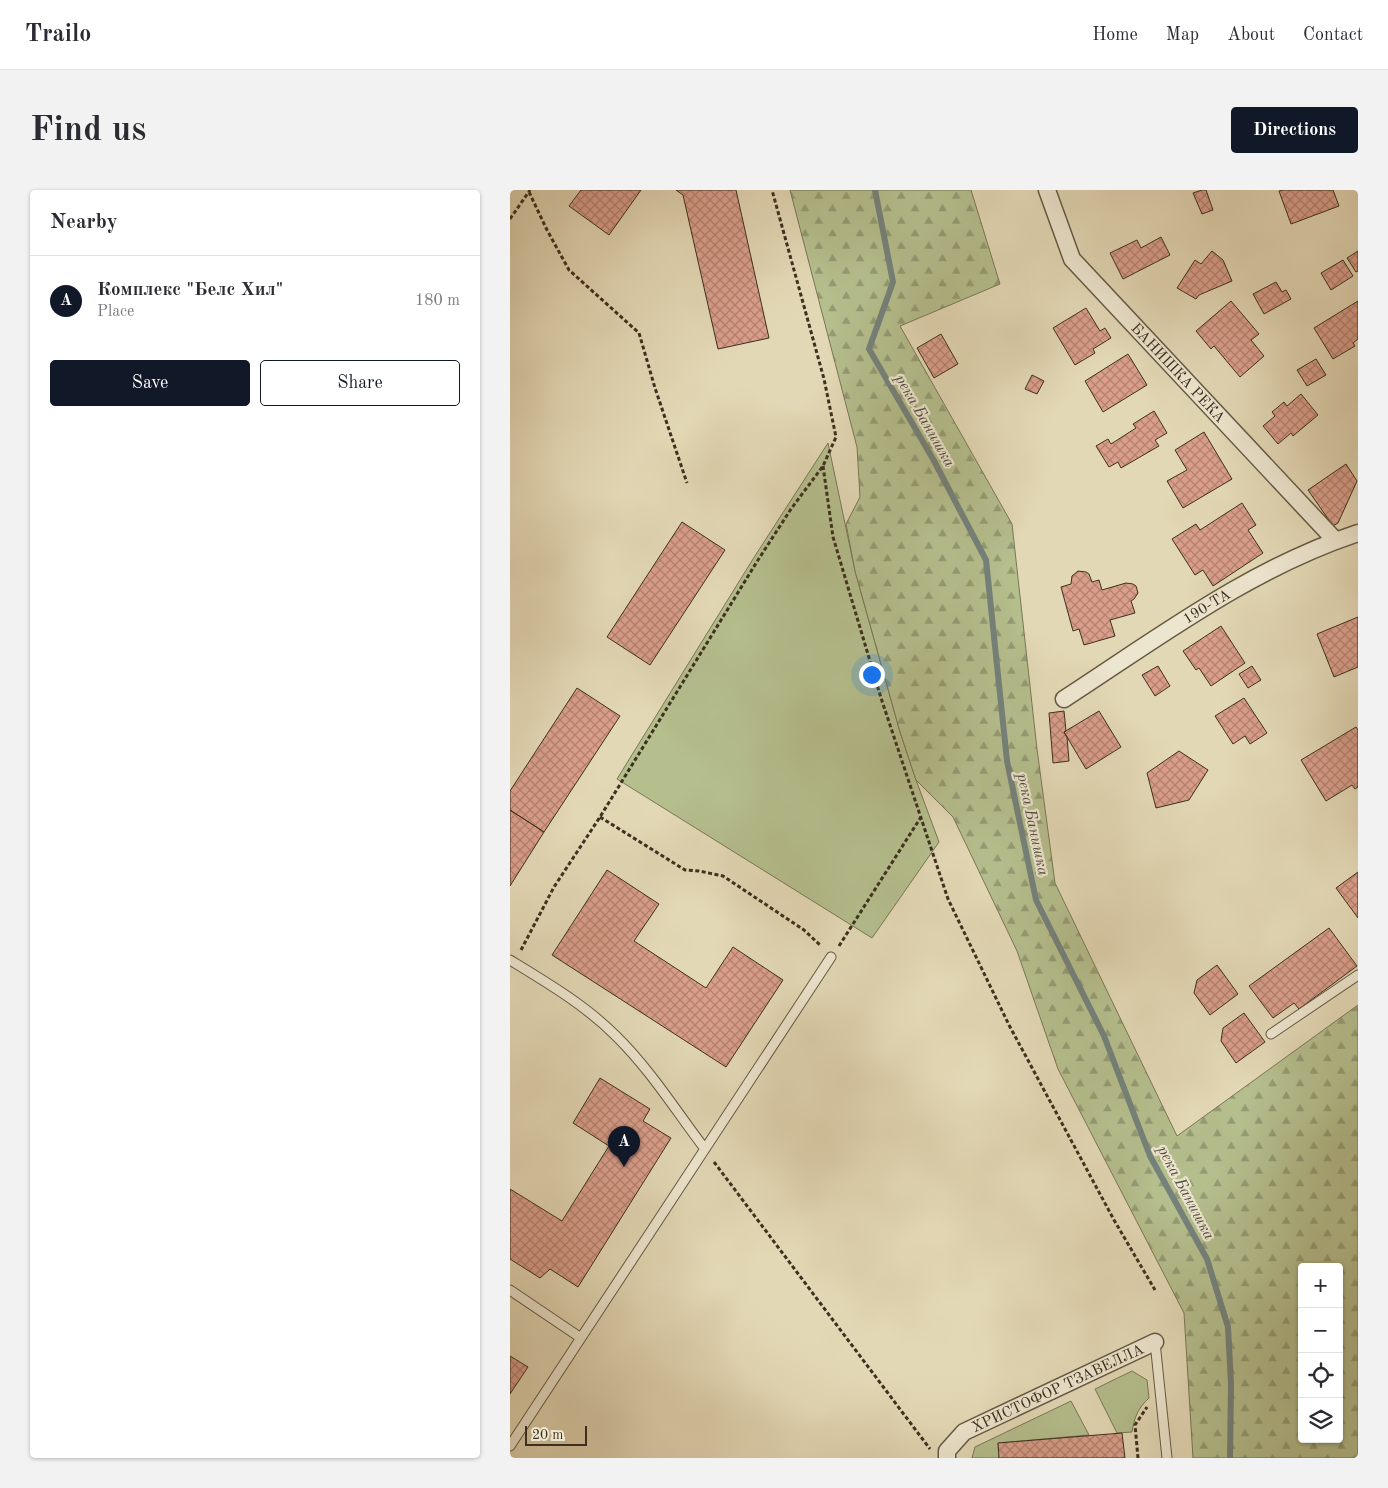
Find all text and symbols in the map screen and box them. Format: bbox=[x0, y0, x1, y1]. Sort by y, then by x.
text: Trailo bbox=[25, 23, 91, 47]
text: Home bbox=[1092, 26, 1138, 44]
text: Map bbox=[1166, 26, 1199, 44]
text: About bbox=[1227, 26, 1275, 44]
text: Contact bbox=[1303, 26, 1363, 44]
button: Directions bbox=[1231, 107, 1358, 153]
text: Find us bbox=[30, 113, 146, 148]
text: Nearby bbox=[50, 212, 118, 233]
text: Комплекс "Белс Хил" bbox=[97, 281, 283, 300]
text: A bbox=[60, 293, 72, 309]
text: 180 m bbox=[415, 293, 460, 309]
text: Place bbox=[97, 304, 134, 320]
street label: БАНИШКА РЕКА bbox=[1127, 321, 1228, 427]
button: Save bbox=[50, 360, 250, 406]
button: Share bbox=[260, 360, 460, 406]
water label: река Банишка bbox=[890, 370, 958, 471]
street label: 190-ТА bbox=[1181, 587, 1234, 628]
your location bbox=[859, 662, 885, 688]
water label: река Банишка bbox=[1013, 770, 1051, 878]
pin: A bbox=[608, 1126, 640, 1167]
water label: река Банишка bbox=[1153, 1141, 1217, 1243]
map controls bbox=[1298, 1263, 1343, 1443]
button: + bbox=[1298, 1263, 1343, 1308]
button: − bbox=[1298, 1308, 1343, 1353]
street label: ХРИСТОФОР ТЗАВЕЛЛА bbox=[970, 1342, 1147, 1436]
button: locate bbox=[1298, 1353, 1343, 1398]
button: layers bbox=[1298, 1398, 1343, 1443]
scale bar bbox=[525, 1423, 588, 1446]
text: 20 m bbox=[532, 1428, 563, 1442]

